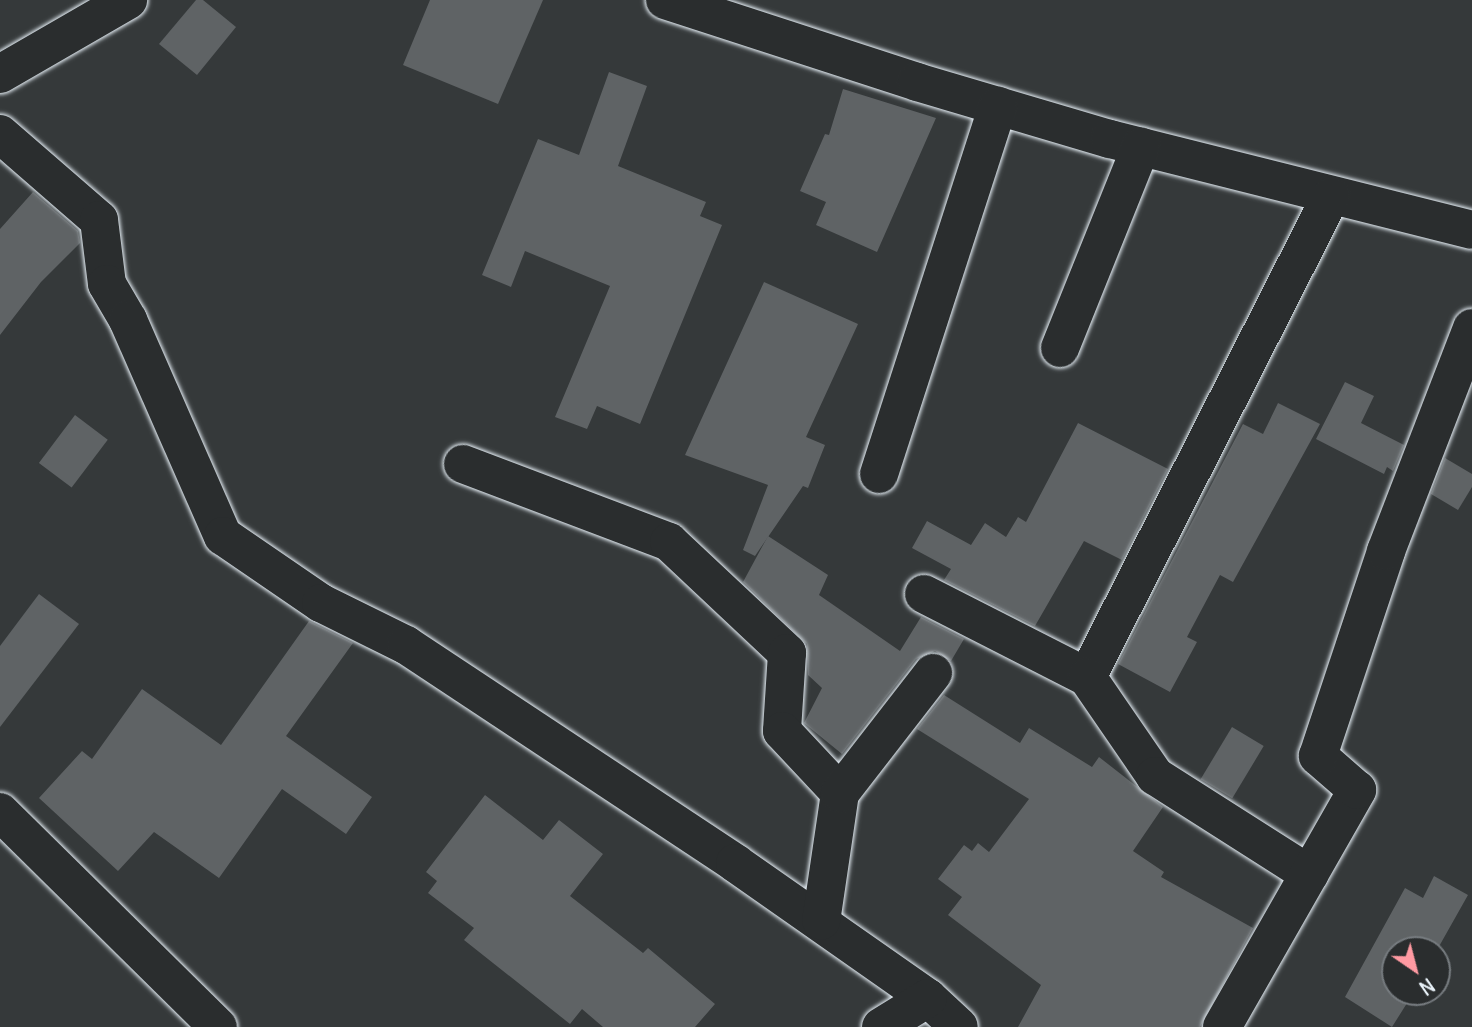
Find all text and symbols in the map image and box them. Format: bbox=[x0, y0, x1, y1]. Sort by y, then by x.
north arrow bbox=[1381, 936, 1451, 1006]
text: N bbox=[1415, 973, 1439, 1000]

